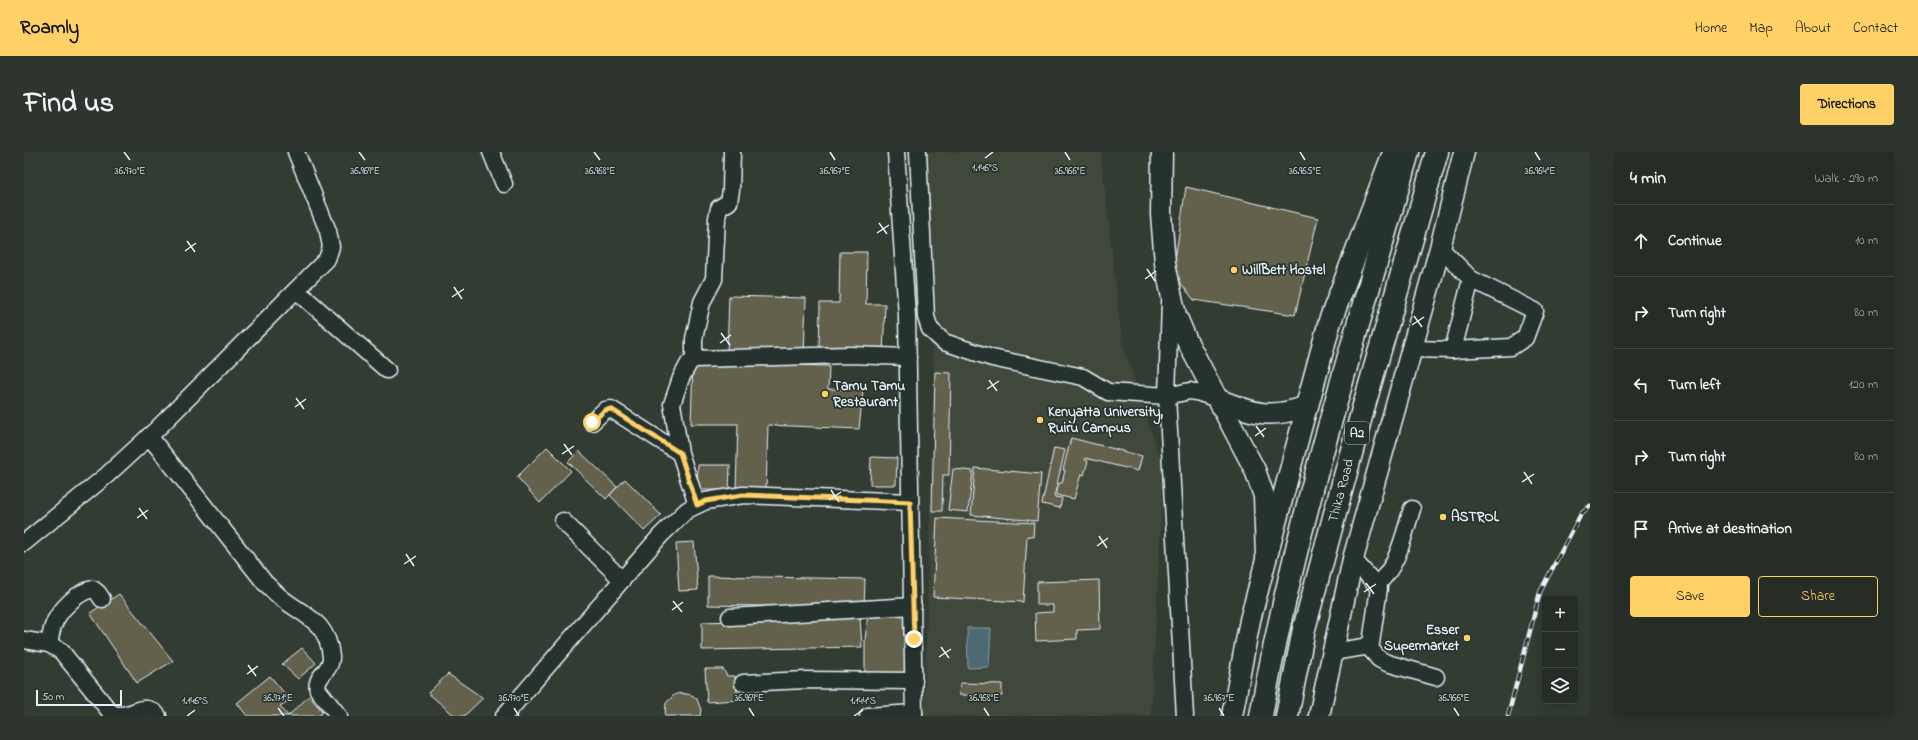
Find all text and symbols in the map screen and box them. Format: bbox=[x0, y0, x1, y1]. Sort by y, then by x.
text: Roamly bbox=[20, 15, 79, 42]
text: Home bbox=[1695, 18, 1727, 39]
text: Map bbox=[1749, 18, 1773, 39]
text: About bbox=[1795, 18, 1831, 39]
text: Contact bbox=[1853, 18, 1898, 39]
text: Find us bbox=[24, 84, 114, 125]
button: Directions bbox=[1800, 84, 1894, 125]
text: 1.146°S bbox=[972, 161, 999, 176]
text: 36.970°E bbox=[115, 164, 145, 179]
text: 36.969°E bbox=[350, 164, 380, 179]
text: 36.968°E bbox=[585, 164, 615, 179]
text: 36.967°E bbox=[820, 164, 850, 179]
text: 36.966°E bbox=[1054, 164, 1086, 179]
text: 36.965°E bbox=[1289, 164, 1321, 179]
text: 36.964°E bbox=[1525, 164, 1555, 179]
text: 4 min bbox=[1630, 166, 1666, 191]
text: Walk · 290 m bbox=[1814, 169, 1878, 188]
icon: ahead bbox=[1630, 230, 1652, 252]
text: Continue bbox=[1668, 230, 1722, 252]
text: 10 m bbox=[1855, 231, 1878, 250]
place label: WillBett Hostel bbox=[1242, 260, 1326, 281]
marker: WillBett Hostel bbox=[1229, 265, 1239, 275]
icon: right bbox=[1630, 302, 1652, 324]
text: Turn right bbox=[1668, 302, 1726, 324]
text: 80 m bbox=[1854, 303, 1878, 322]
icon: left bbox=[1630, 374, 1652, 396]
text: Turn left bbox=[1668, 374, 1721, 396]
text: 120 m bbox=[1848, 375, 1878, 394]
place label: Tamu Tamu Restaurant bbox=[832, 376, 905, 413]
marker: Tamu Tamu Restaurant bbox=[820, 389, 830, 399]
place label: Kenyatta University, Ruiru Campus bbox=[1047, 402, 1164, 439]
route start bbox=[583, 413, 601, 431]
marker: Kenyatta University, Ruiru Campus bbox=[1035, 415, 1045, 425]
road number: A2 bbox=[1345, 422, 1369, 444]
icon: right bbox=[1630, 446, 1652, 468]
text: Turn right bbox=[1668, 446, 1726, 468]
text: 80 m bbox=[1854, 447, 1878, 466]
street label: Thika Road bbox=[1323, 456, 1360, 525]
place label: ASTROL bbox=[1451, 507, 1500, 528]
marker: ASTROL bbox=[1438, 512, 1448, 522]
icon: arrive bbox=[1630, 518, 1652, 540]
text: Arrive at destination bbox=[1668, 518, 1792, 540]
button: Save bbox=[1630, 576, 1750, 617]
button: Share bbox=[1758, 576, 1878, 617]
map controls bbox=[1542, 596, 1578, 704]
button: + bbox=[1542, 596, 1578, 632]
place label: Esser Supermarket bbox=[1384, 620, 1460, 657]
route end bbox=[905, 630, 923, 648]
button: − bbox=[1542, 632, 1578, 668]
marker: Esser Supermarket bbox=[1462, 633, 1472, 643]
button: layers bbox=[1542, 668, 1578, 704]
scale bar bbox=[36, 688, 122, 707]
text: 50 m bbox=[42, 689, 64, 705]
text: 36.971°E bbox=[263, 691, 293, 706]
text: 36.970°E bbox=[499, 691, 529, 706]
text: 36.969°E bbox=[734, 691, 764, 706]
text: 36.968°E bbox=[969, 691, 999, 706]
text: 36.967°E bbox=[1204, 691, 1234, 706]
text: 36.966°E bbox=[1438, 691, 1470, 706]
text: 1.146°S bbox=[182, 694, 209, 709]
text: 1.144°S bbox=[850, 694, 876, 709]

